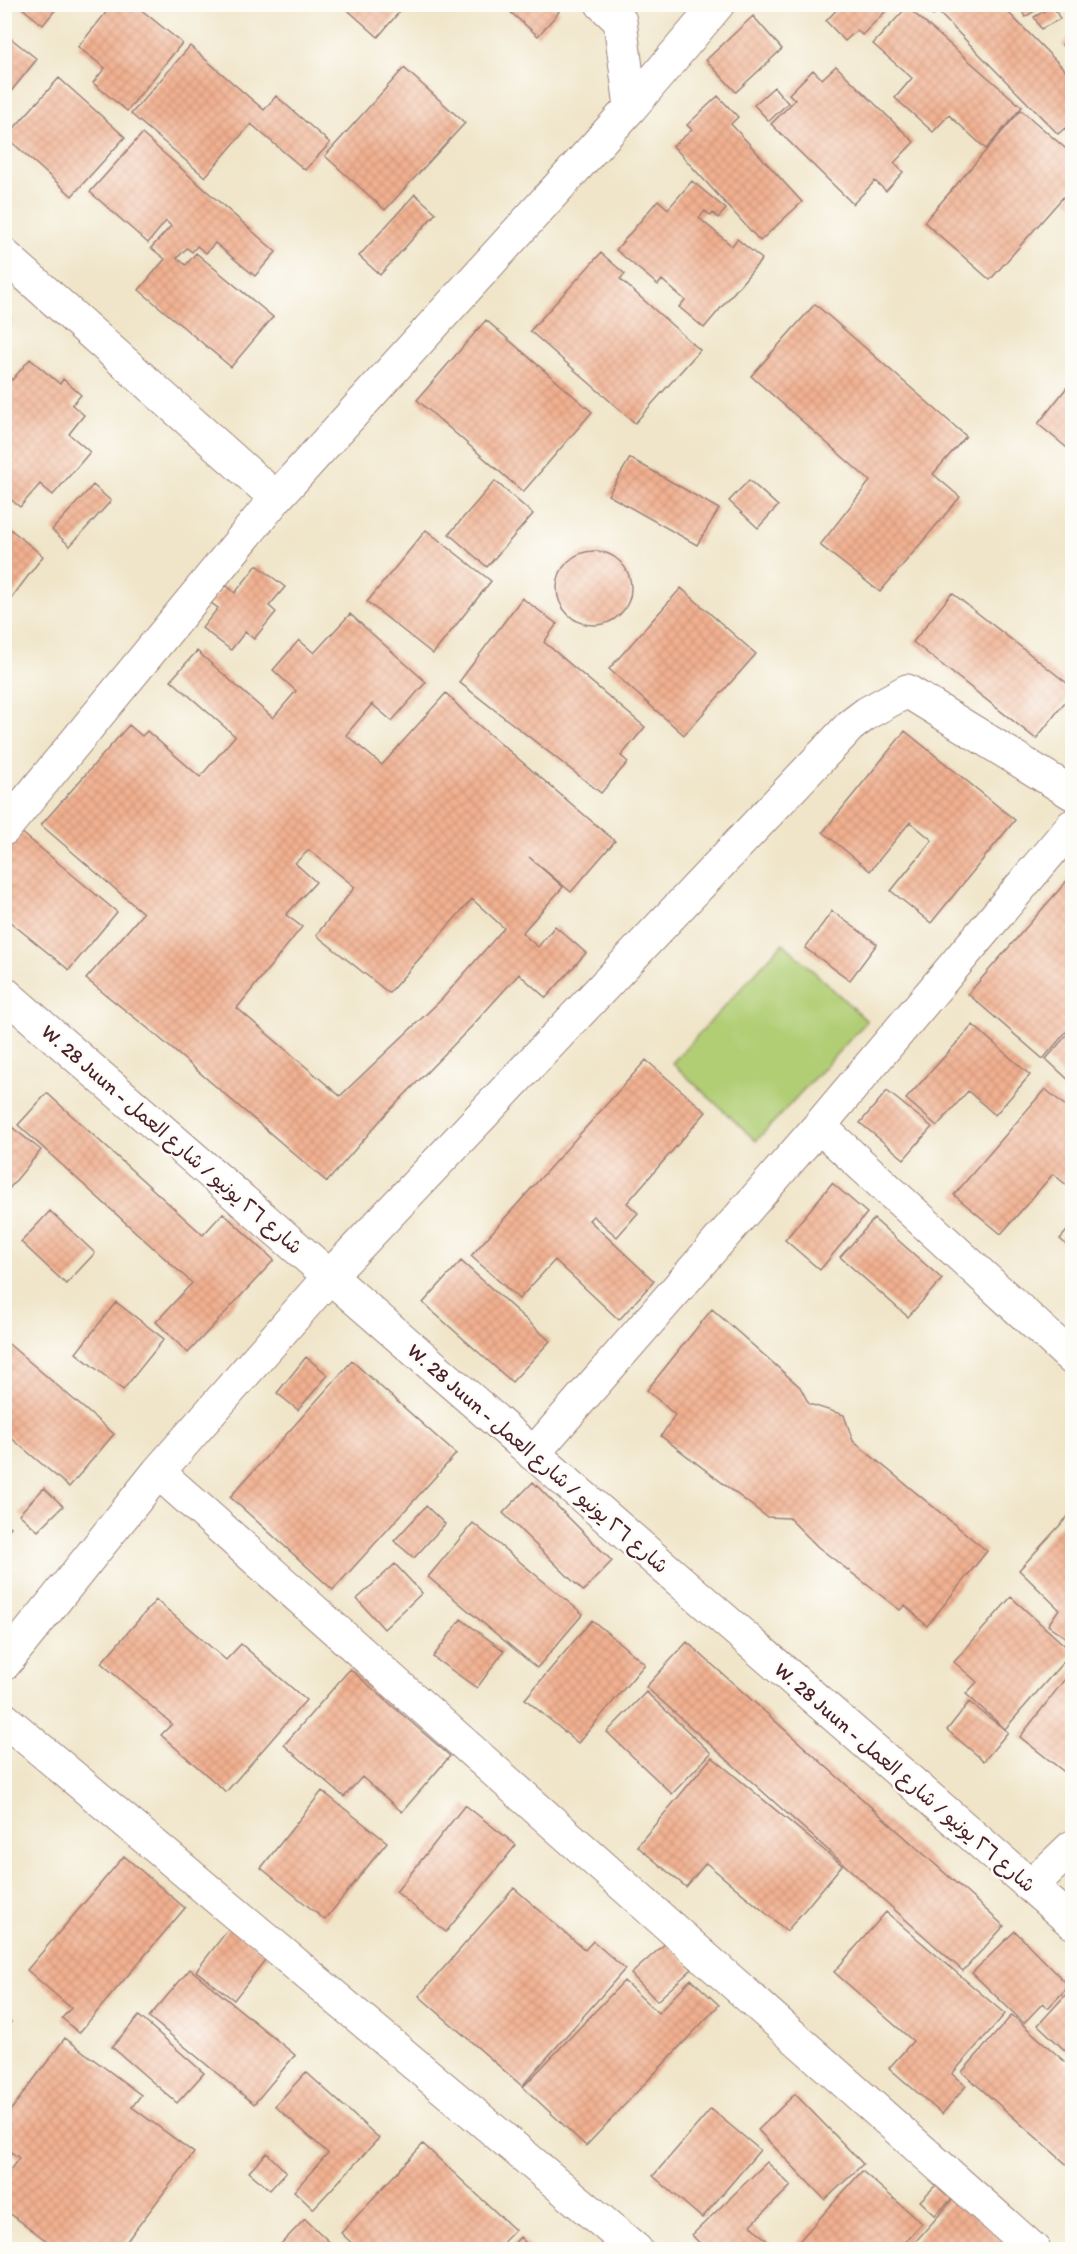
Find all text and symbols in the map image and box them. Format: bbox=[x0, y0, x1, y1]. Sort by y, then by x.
street label: W. 28 Juun - شارع ٢٦ يونيو / شارع العمل bbox=[35, 1019, 307, 1260]
street label: W. 28 Juun - شارع ٢٦ يونيو / شارع العمل bbox=[401, 1338, 673, 1579]
street label: W. 28 Juun - شارع ٢٦ يونيو / شارع العمل bbox=[768, 1657, 1040, 1898]

